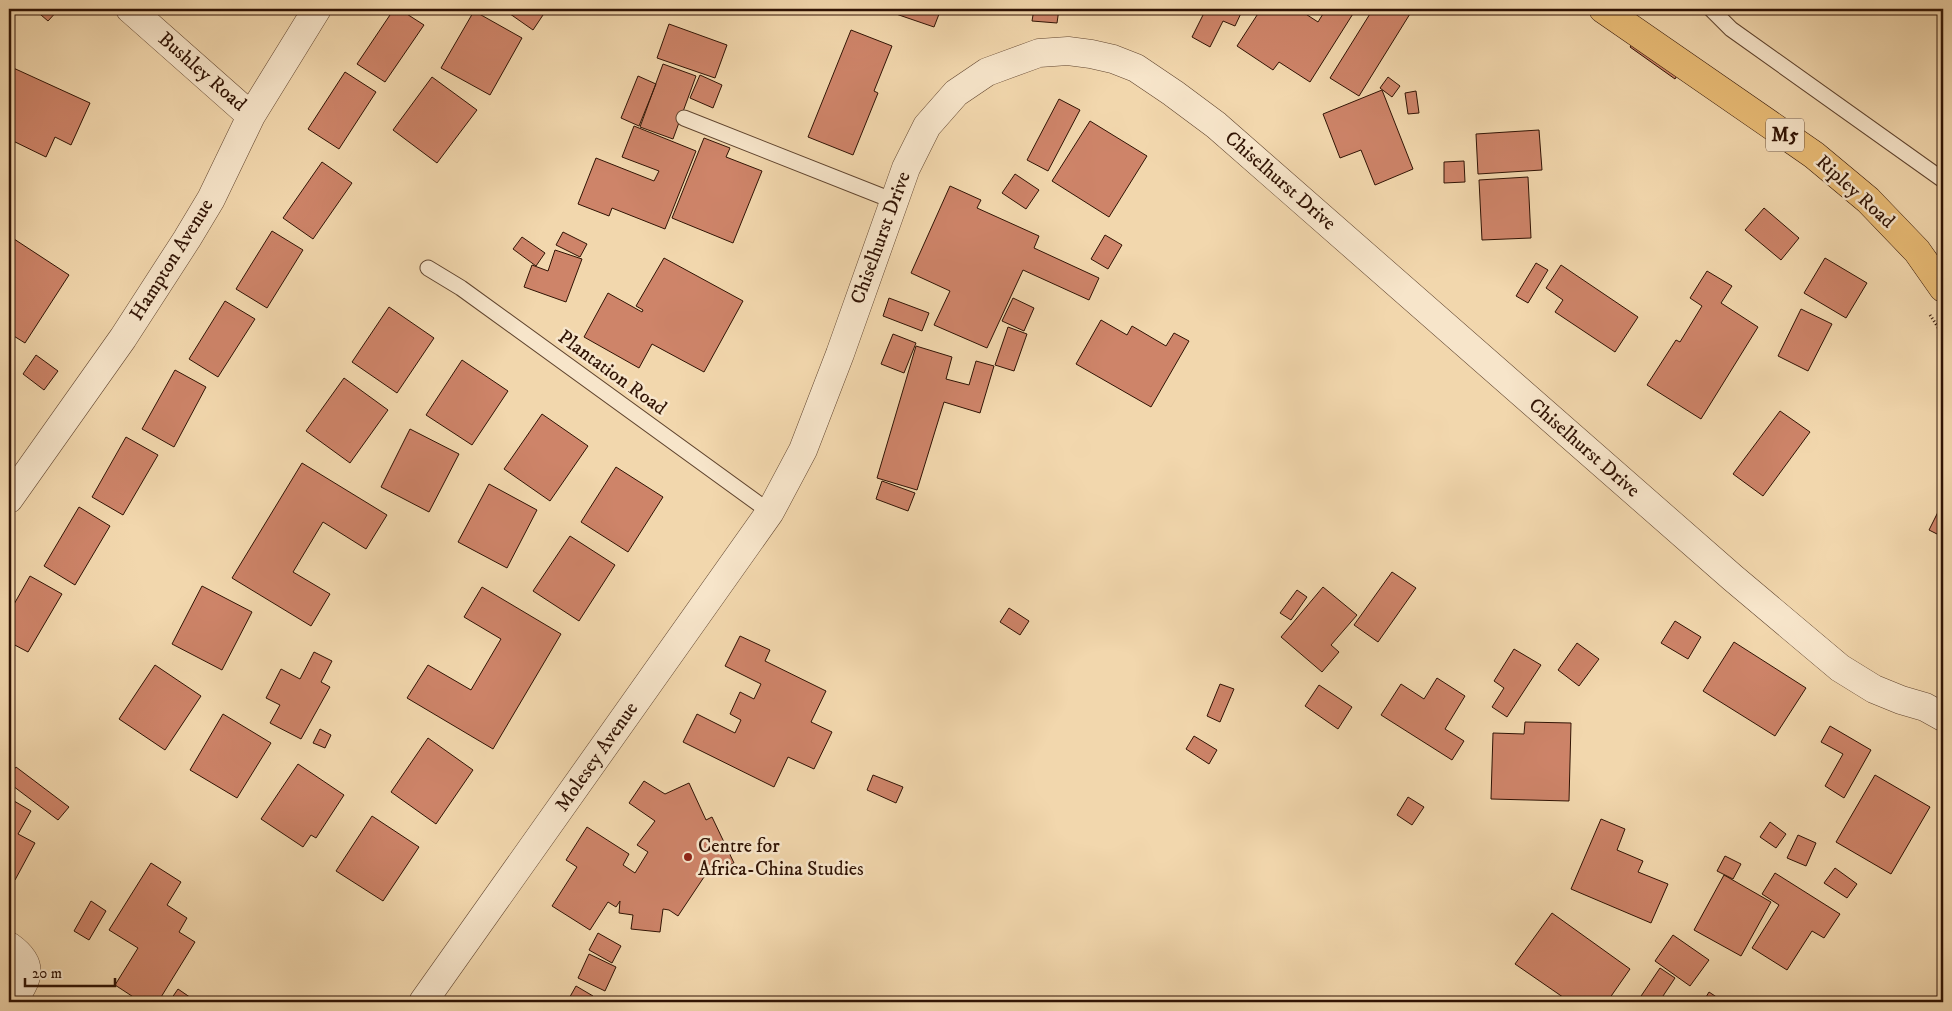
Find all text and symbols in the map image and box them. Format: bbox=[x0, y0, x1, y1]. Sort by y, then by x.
street label: Bushley Road bbox=[153, 27, 251, 117]
road number: M5 bbox=[1766, 118, 1804, 152]
street label: Chiselhurst Drive bbox=[1219, 126, 1341, 236]
street label: Ripley Road bbox=[1810, 150, 1900, 234]
street label: Chiselhurst Drive bbox=[845, 168, 917, 308]
street label: Hampton Avenue bbox=[125, 194, 219, 326]
street label: Plantation Road bbox=[553, 325, 671, 421]
street label: Chiselhurst Drive bbox=[1523, 393, 1645, 503]
street label: Molesey Avenue bbox=[550, 697, 644, 817]
place label: Centre for Africa-China Studies bbox=[698, 834, 864, 882]
marker: Centre for Africa-China Studies bbox=[682, 851, 694, 863]
scale bar bbox=[25, 956, 115, 988]
text: 20 m bbox=[32, 964, 62, 983]

